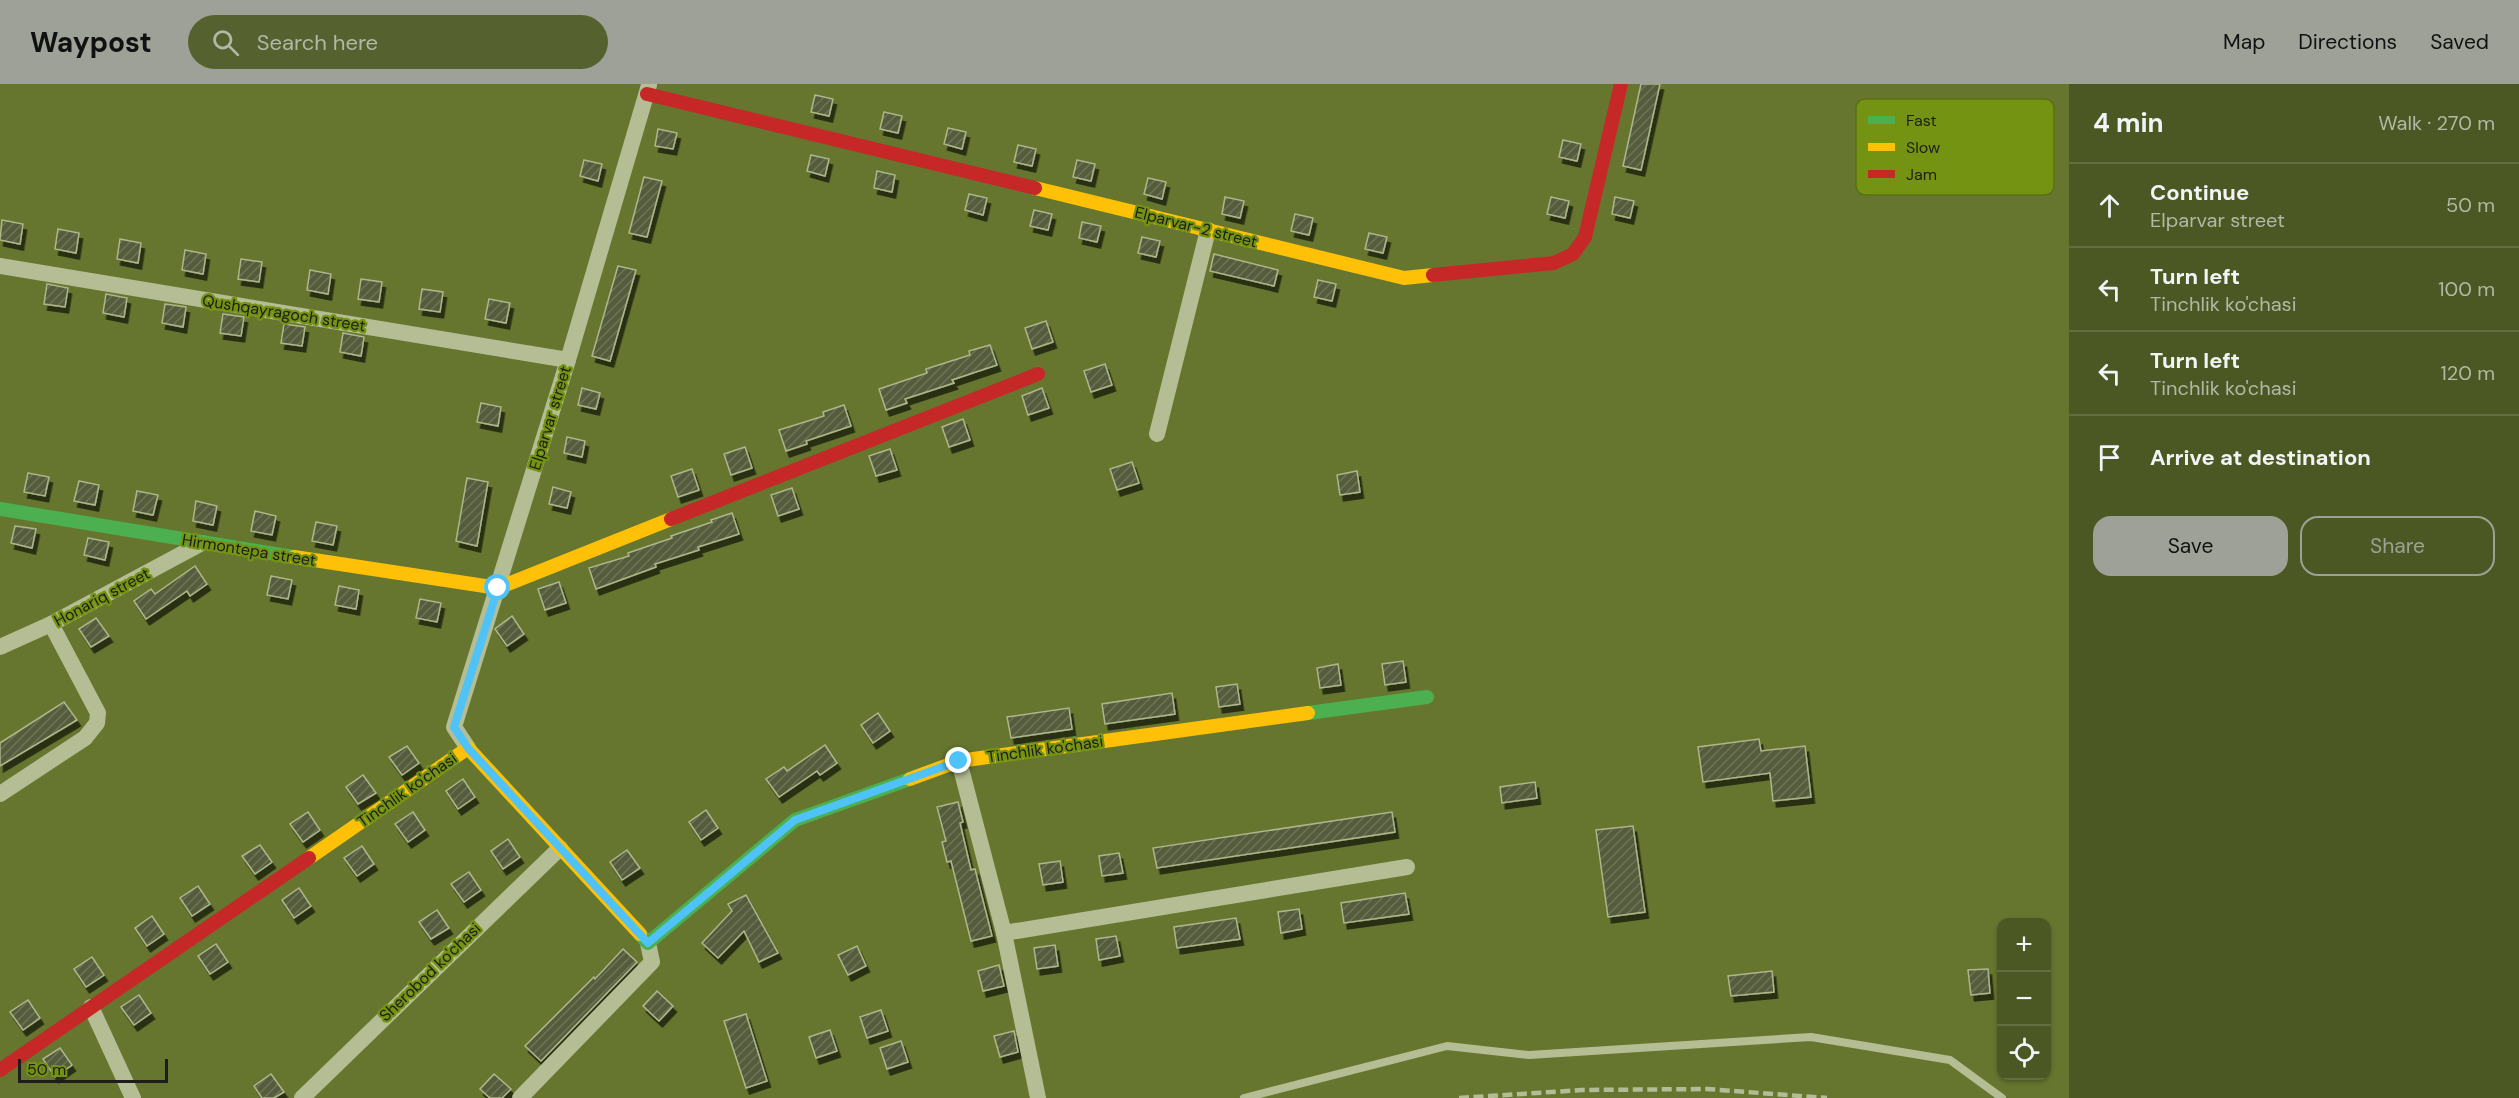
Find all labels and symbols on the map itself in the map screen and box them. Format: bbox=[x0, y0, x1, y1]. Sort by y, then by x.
legend bbox=[1856, 99, 2054, 195]
text: Fast bbox=[1906, 110, 1937, 131]
text: Slow bbox=[1906, 137, 1940, 158]
text: Jam bbox=[1906, 164, 1937, 185]
street label: Elparvar-2 street bbox=[1132, 202, 1260, 252]
street label: Qushqayragoch street bbox=[201, 290, 367, 336]
street label: Elparvar street bbox=[524, 363, 576, 473]
street label: Hirmontepa street bbox=[180, 529, 318, 571]
street label: Honariq street bbox=[50, 563, 154, 631]
route start bbox=[484, 574, 510, 600]
street label: Tinchlik ko'chasi bbox=[986, 730, 1104, 768]
route end bbox=[945, 747, 971, 773]
street label: Tinchlik ko'chasi bbox=[353, 748, 461, 832]
street label: Sherobod ko'chasi bbox=[375, 918, 485, 1026]
scale bar bbox=[18, 1056, 168, 1084]

